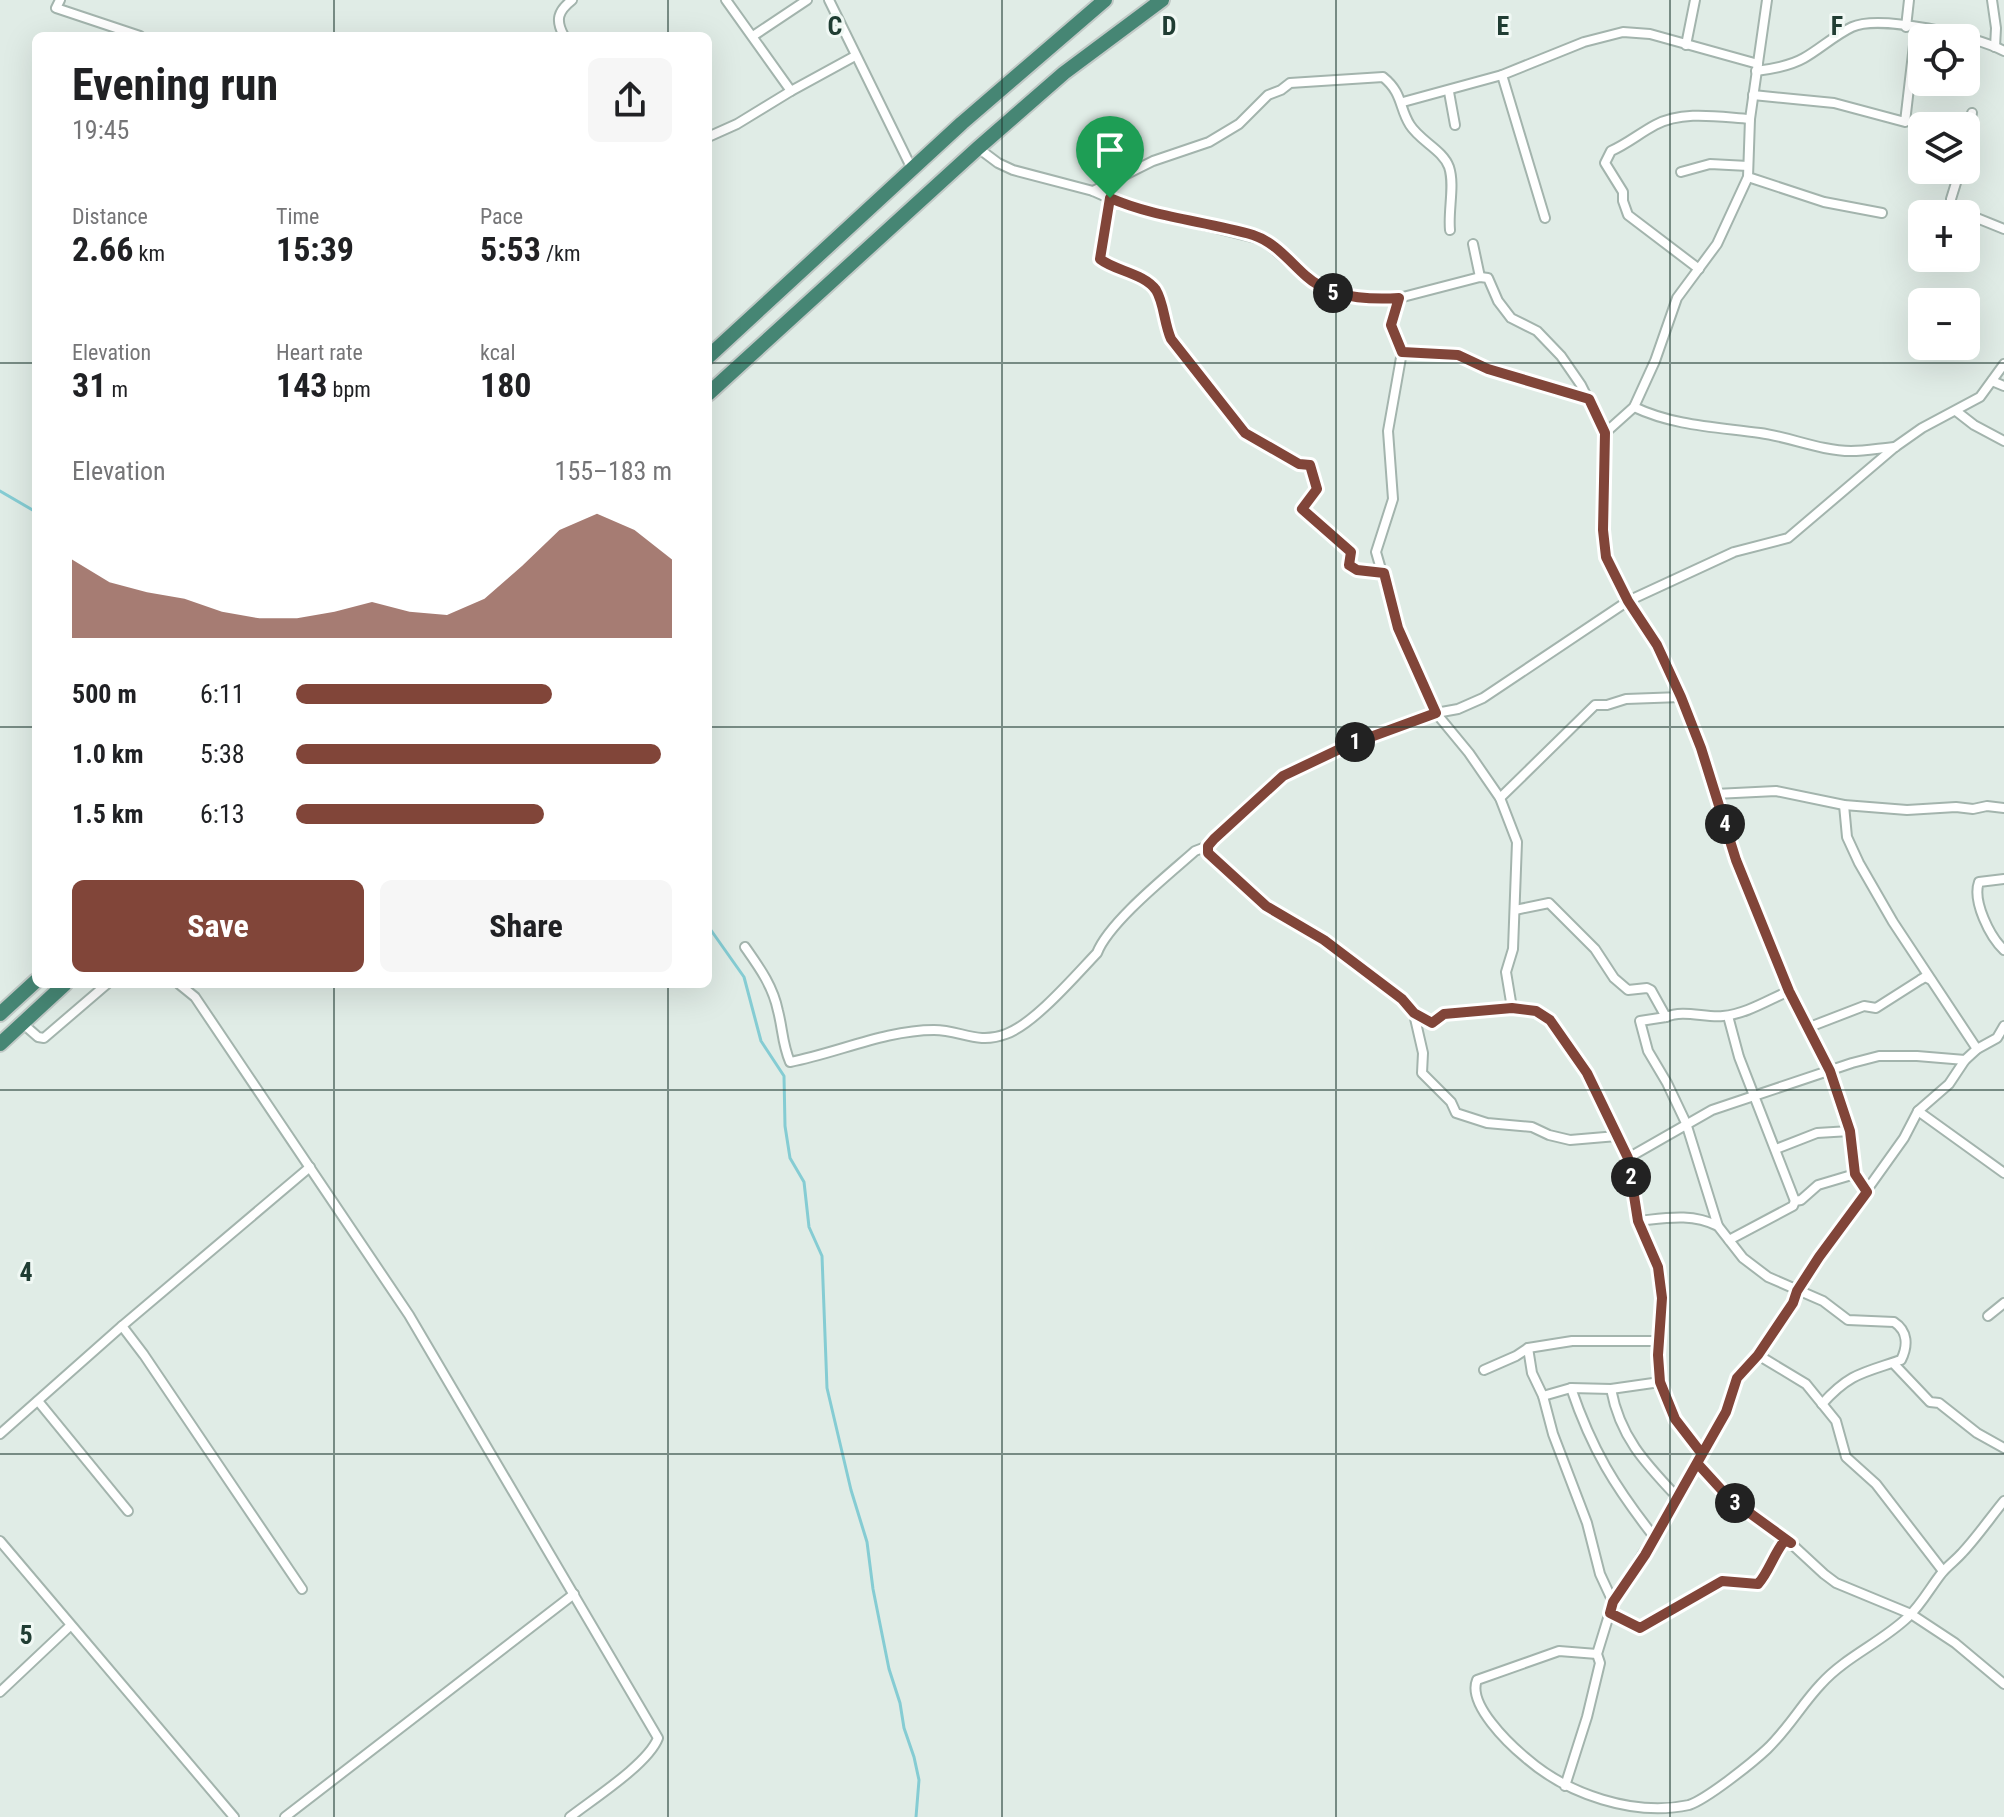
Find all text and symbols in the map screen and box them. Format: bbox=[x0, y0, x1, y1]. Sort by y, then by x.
text: C bbox=[828, 11, 843, 41]
text: D bbox=[1162, 11, 1176, 41]
text: E bbox=[1497, 11, 1510, 41]
text: F bbox=[1831, 11, 1843, 41]
map controls bbox=[1908, 24, 1980, 360]
button: locate bbox=[1908, 24, 1980, 96]
button: share bbox=[588, 58, 672, 142]
text: Evening run bbox=[72, 59, 278, 111]
button: layers bbox=[1908, 112, 1980, 184]
text: 19:45 bbox=[72, 115, 129, 145]
pin bbox=[1076, 116, 1144, 198]
icon: arrive bbox=[1088, 128, 1132, 172]
button: + bbox=[1908, 200, 1980, 272]
text: Distance bbox=[72, 204, 148, 229]
text: Time bbox=[276, 204, 319, 229]
text: Pace bbox=[480, 204, 523, 229]
text: 2.66 bbox=[72, 229, 133, 269]
text: 15:39 bbox=[276, 229, 354, 269]
text: 5:53 bbox=[480, 229, 541, 269]
text: km bbox=[133, 241, 165, 266]
text: /km bbox=[541, 241, 581, 266]
pin: 5 bbox=[1313, 273, 1353, 313]
text: 5 bbox=[1327, 280, 1339, 305]
button: − bbox=[1908, 288, 1980, 360]
text: Elevation bbox=[72, 340, 151, 365]
text: Heart rate bbox=[276, 340, 363, 365]
text: kcal bbox=[480, 340, 515, 365]
text: 31 bbox=[72, 365, 106, 405]
text: 143 bbox=[276, 365, 328, 405]
text: 180 bbox=[480, 365, 532, 405]
text: m bbox=[106, 377, 128, 402]
text: bpm bbox=[328, 377, 371, 402]
text: Elevation bbox=[72, 456, 166, 486]
text: 155–183 m bbox=[555, 456, 672, 486]
text: 500 m bbox=[72, 679, 137, 709]
text: 6:11 bbox=[200, 679, 245, 709]
pin: 1 bbox=[1335, 722, 1375, 762]
text: 1 bbox=[1349, 729, 1361, 754]
text: 1.0 km bbox=[72, 739, 144, 769]
text: 5:38 bbox=[200, 739, 245, 769]
text: 1.5 km bbox=[72, 799, 144, 829]
text: 6:13 bbox=[200, 799, 245, 829]
pin: 4 bbox=[1705, 804, 1745, 844]
text: 4 bbox=[1719, 811, 1731, 836]
button: Save bbox=[72, 880, 364, 972]
button: Share bbox=[380, 880, 672, 972]
pin: 2 bbox=[1611, 1157, 1651, 1197]
text: 2 bbox=[1625, 1164, 1637, 1189]
text: 4 bbox=[19, 1257, 33, 1287]
pin: 3 bbox=[1715, 1483, 1755, 1523]
text: 3 bbox=[1729, 1490, 1741, 1515]
text: 5 bbox=[19, 1620, 33, 1650]

